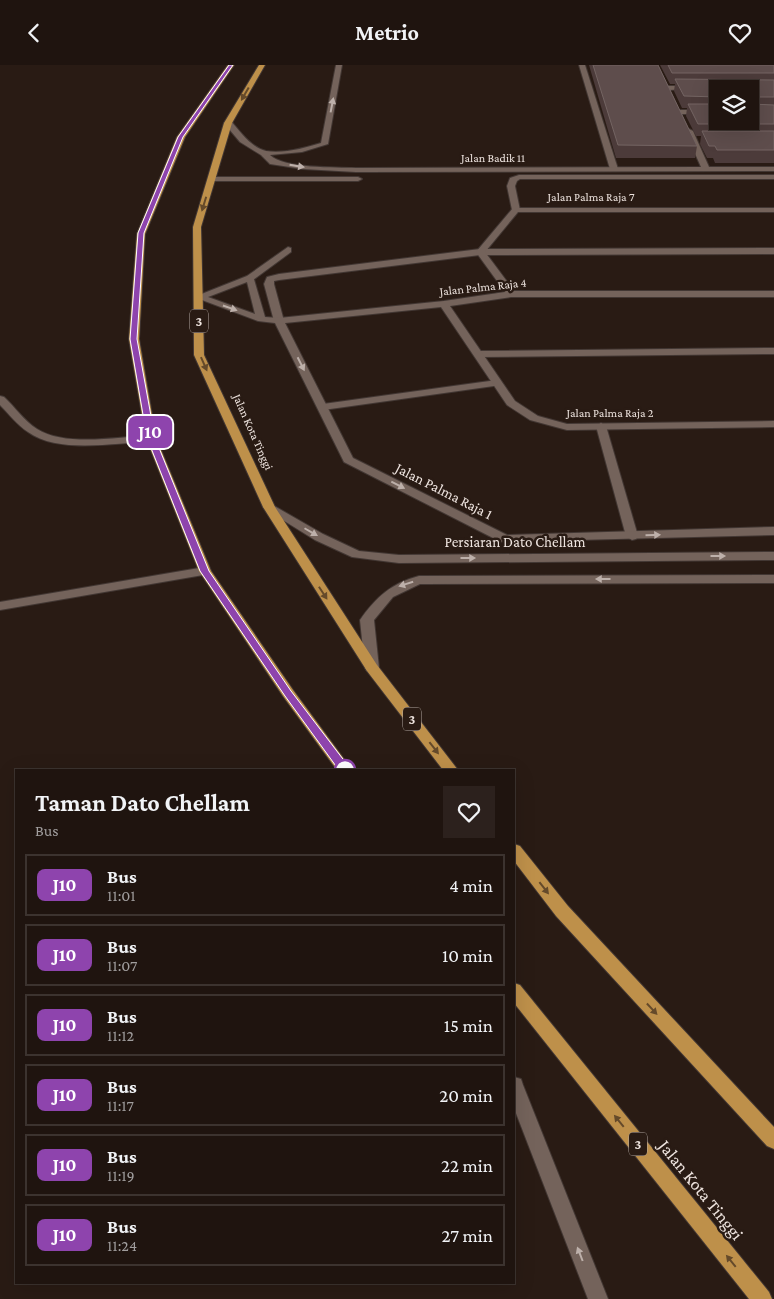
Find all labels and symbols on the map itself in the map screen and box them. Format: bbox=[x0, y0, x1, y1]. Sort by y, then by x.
one-way arrow bbox=[240, 88, 249, 101]
one-way arrow bbox=[328, 97, 336, 113]
street label: Jalan Badik 11 bbox=[460, 151, 525, 165]
one-way arrow bbox=[289, 162, 305, 170]
street label: Jalan Palma Raja 7 bbox=[547, 190, 635, 204]
one-way arrow bbox=[199, 196, 207, 211]
street label: Jalan Palma Raja 4 bbox=[438, 275, 527, 299]
one-way arrow bbox=[222, 305, 237, 312]
road number: 3 bbox=[190, 310, 208, 333]
one-way arrow bbox=[200, 357, 208, 371]
one-way arrow bbox=[297, 357, 305, 372]
street label: Jalan Kota Tinggi bbox=[230, 391, 276, 472]
street label: Jalan Palma Raja 2 bbox=[565, 406, 654, 420]
line badge: J10 bbox=[121, 416, 179, 448]
street label: Jalan Palma Raja 1 bbox=[391, 459, 495, 523]
one-way arrow bbox=[391, 481, 405, 489]
one-way arrow bbox=[303, 528, 318, 536]
one-way arrow bbox=[645, 531, 661, 539]
street label: Persiaran Dato Chellam bbox=[444, 534, 586, 550]
one-way arrow bbox=[710, 552, 726, 560]
one-way arrow bbox=[460, 554, 476, 562]
one-way arrow bbox=[595, 576, 611, 584]
one-way arrow bbox=[398, 581, 413, 589]
one-way arrow bbox=[319, 586, 328, 599]
road number: 3 bbox=[403, 707, 421, 731]
one-way arrow bbox=[429, 741, 440, 754]
unlabelled marker bbox=[334, 759, 356, 781]
one-way arrow bbox=[538, 881, 549, 894]
one-way arrow bbox=[647, 1002, 658, 1015]
one-way arrow bbox=[613, 1114, 624, 1127]
road number: 3 bbox=[629, 1133, 647, 1155]
street label: Jalan Kota Tinggi bbox=[653, 1134, 748, 1244]
one-way arrow bbox=[576, 1246, 583, 1261]
one-way arrow bbox=[726, 1255, 737, 1268]

